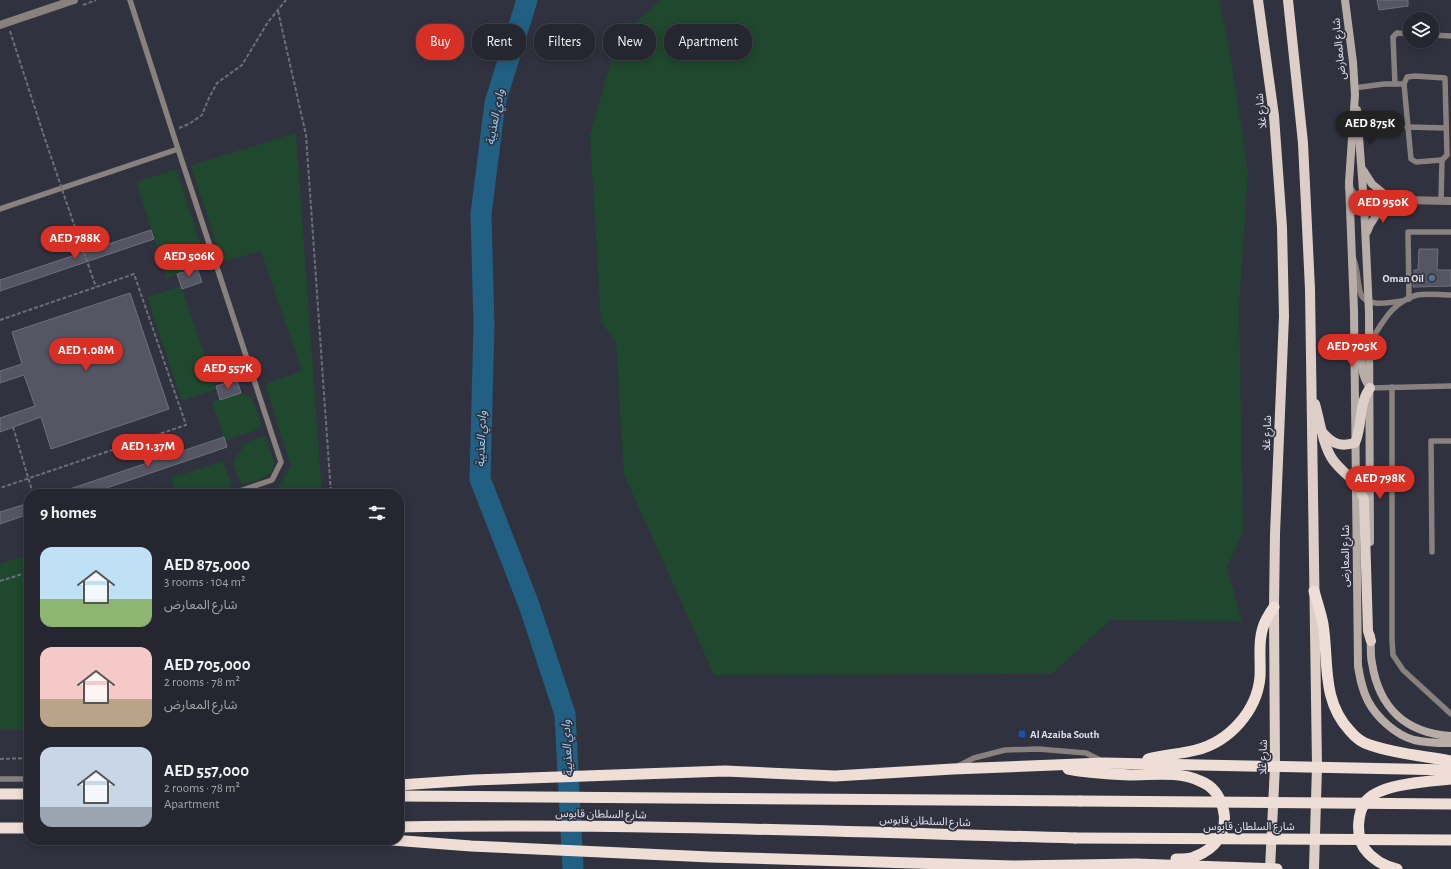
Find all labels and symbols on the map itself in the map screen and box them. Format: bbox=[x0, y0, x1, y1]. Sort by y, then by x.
street label: شارع المعارض bbox=[1330, 17, 1350, 80]
water label: وادي العذيبة bbox=[484, 87, 510, 147]
street label: شارع غلا bbox=[1254, 92, 1270, 129]
pin: AED 875K bbox=[1329, 111, 1411, 145]
pin: AED 950K bbox=[1342, 190, 1424, 224]
pin: AED 788K bbox=[34, 226, 116, 260]
pin: AED 506K bbox=[148, 244, 230, 278]
place label: Oman Oil bbox=[1383, 273, 1424, 284]
marker: Oman Oil bbox=[1427, 273, 1437, 283]
pin: AED 705K bbox=[1311, 334, 1393, 368]
pin: AED 1.08M bbox=[40, 338, 132, 372]
pin: AED 557K bbox=[187, 356, 269, 390]
water label: وادي العذيبة bbox=[474, 410, 492, 468]
street label: شارع غلا bbox=[1261, 415, 1275, 451]
pin: AED 1.37M bbox=[102, 434, 194, 468]
pin: AED 798K bbox=[1339, 466, 1421, 500]
street label: شارع المعارض bbox=[1340, 525, 1353, 587]
water label: وادي العذيبة bbox=[559, 718, 578, 777]
marker: Al Azaiba South bbox=[1017, 729, 1027, 739]
place label: Al Azaiba South bbox=[1030, 729, 1100, 740]
street label: شارع غلا bbox=[1257, 739, 1271, 775]
street label: شارع السلطان قابوس bbox=[555, 808, 647, 822]
street label: شارع السلطان قابوس bbox=[879, 814, 971, 830]
street label: شارع السلطان قابوس bbox=[1203, 821, 1295, 834]

